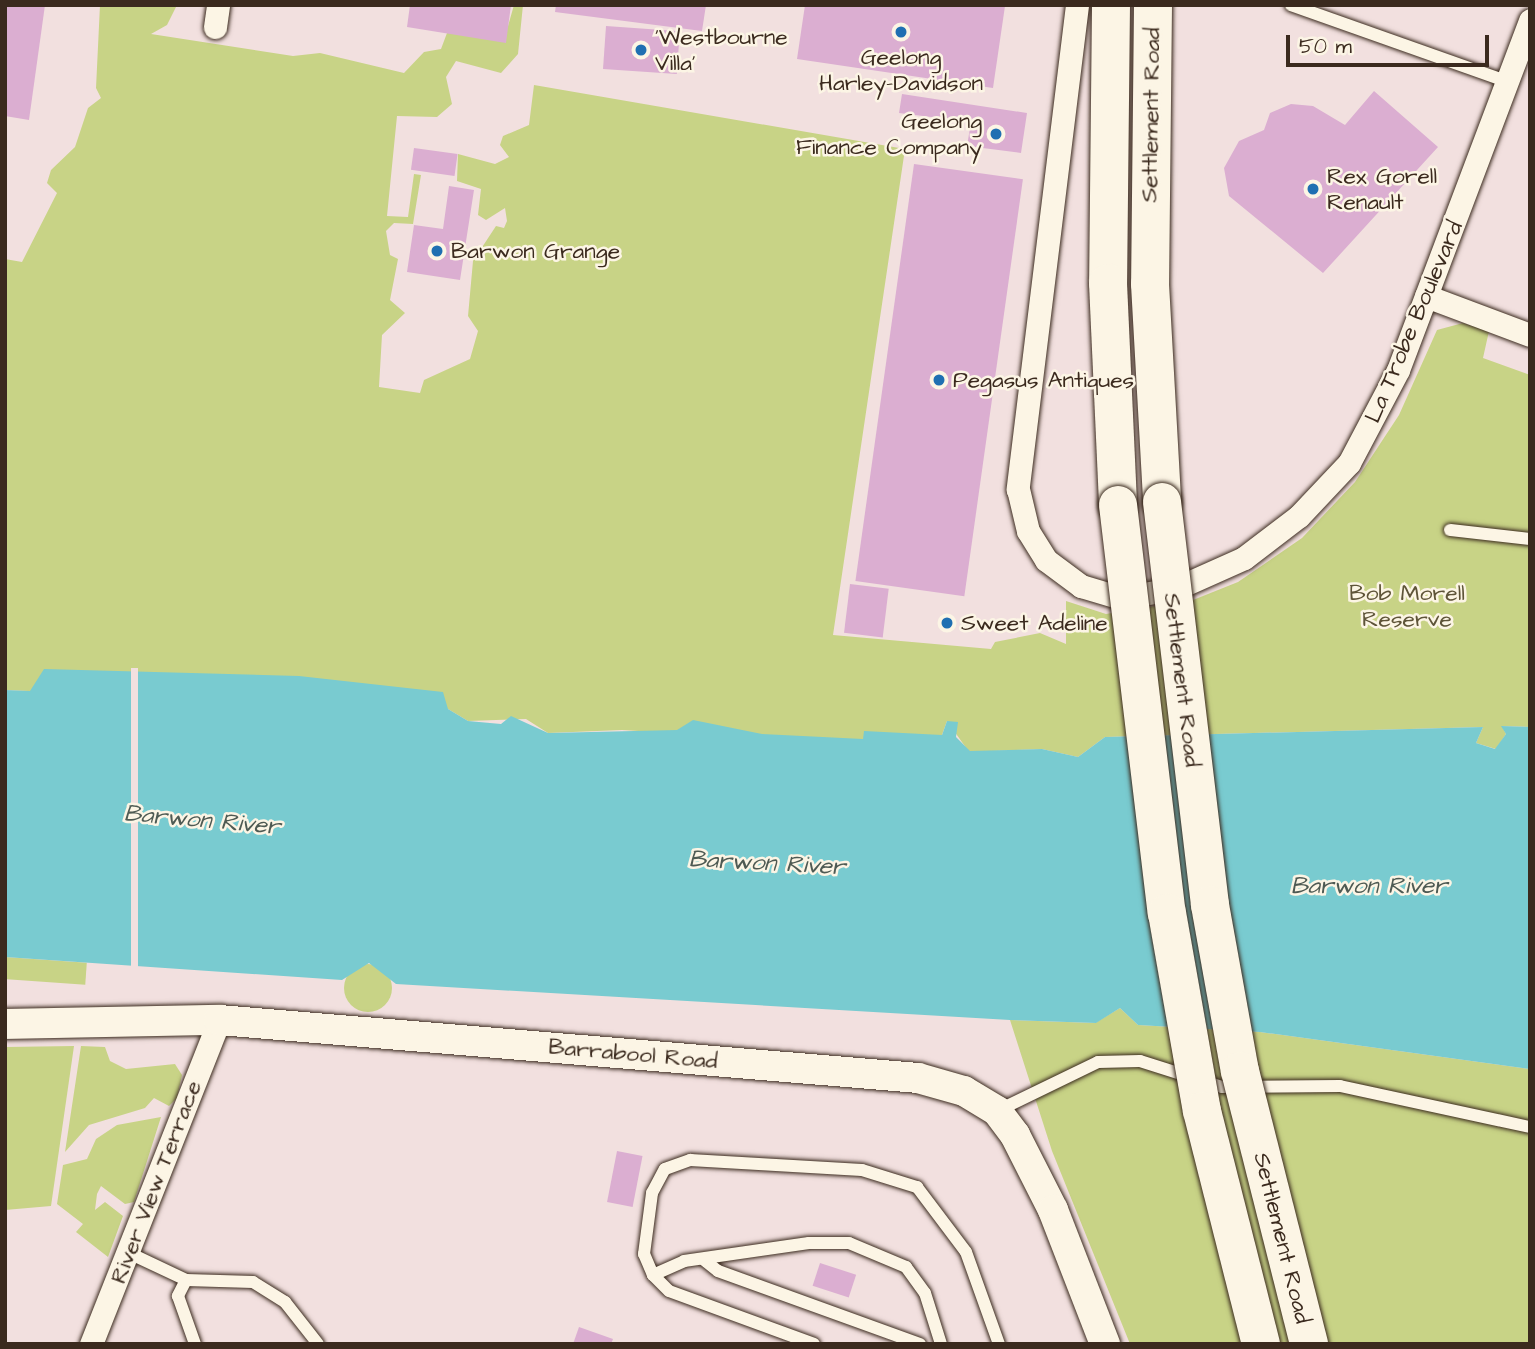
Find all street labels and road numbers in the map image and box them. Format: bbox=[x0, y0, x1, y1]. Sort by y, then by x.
street label: Settlement Road bbox=[1136, 27, 1166, 203]
street label: La Trobe Boulevard bbox=[1359, 217, 1469, 427]
street label: Settlement Road bbox=[1158, 591, 1206, 769]
street label: Barrabool Road bbox=[547, 1033, 719, 1075]
street label: River View Terrace bbox=[105, 1077, 207, 1287]
street label: Settlement Road bbox=[1247, 1150, 1317, 1326]

